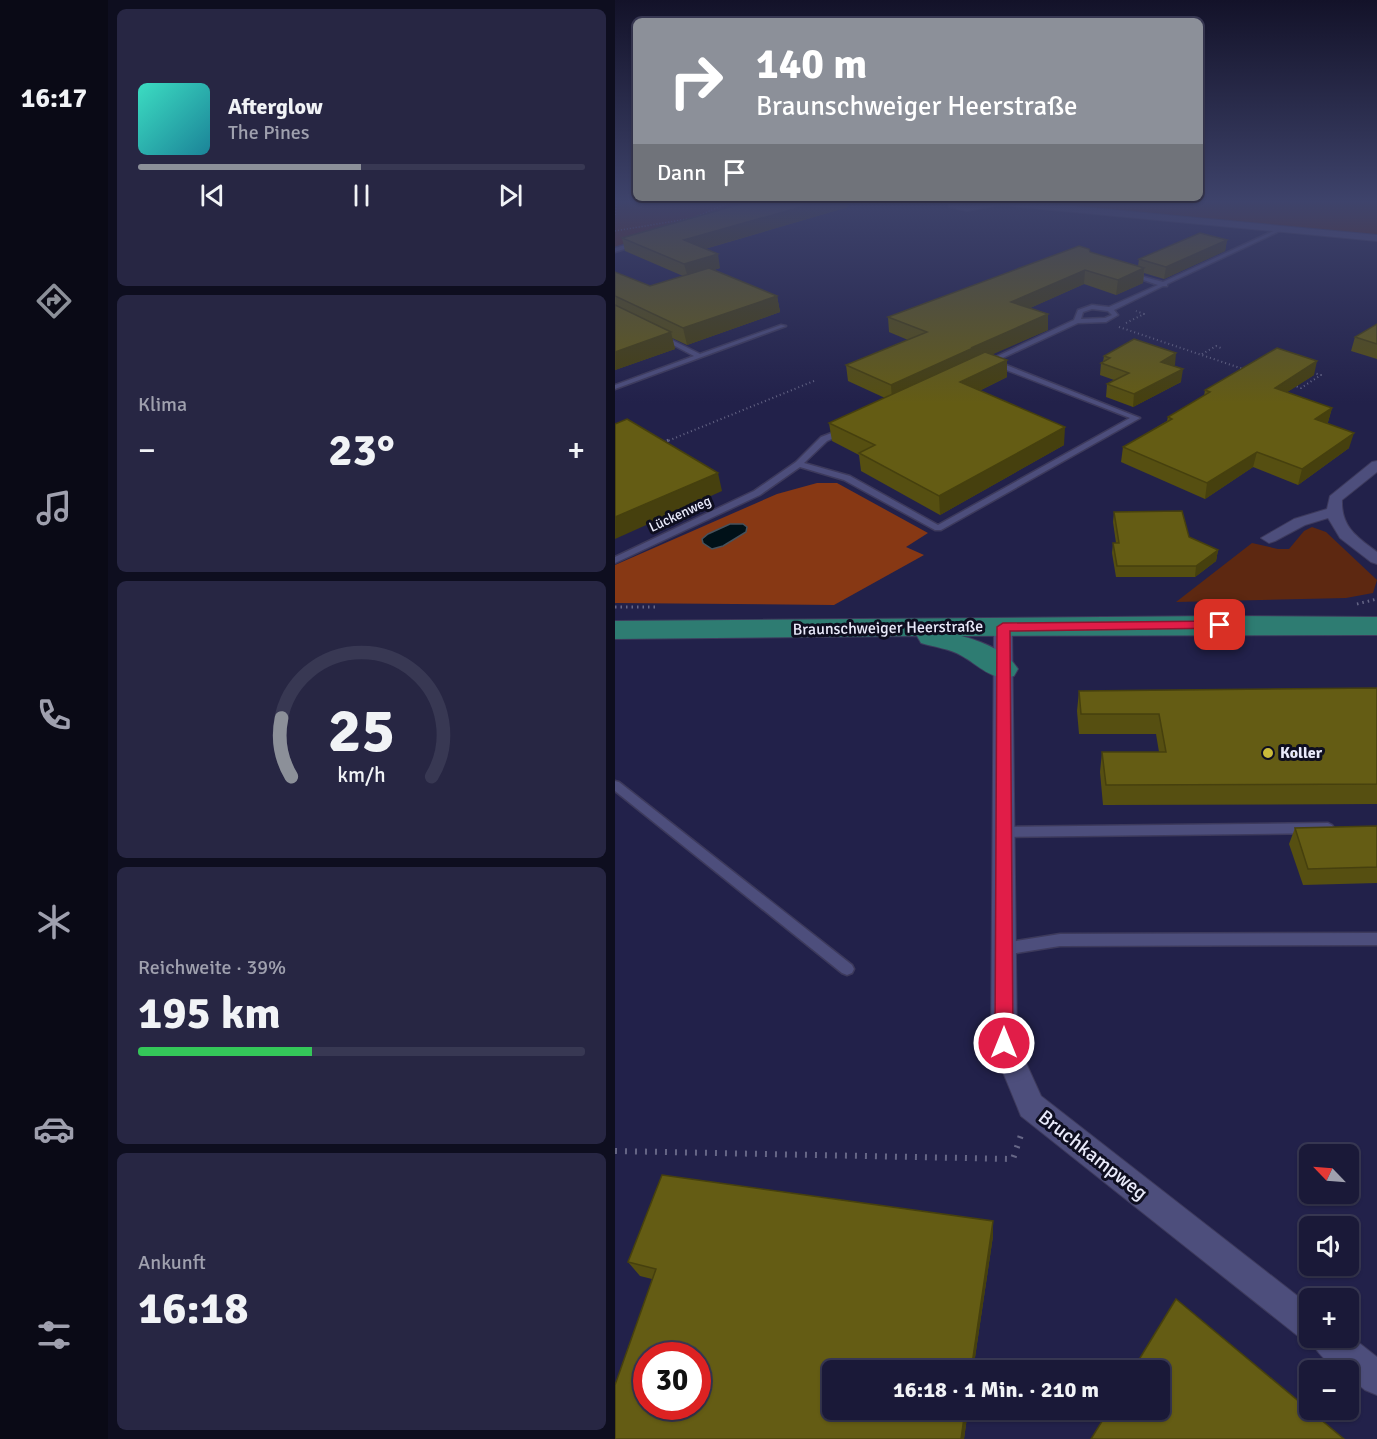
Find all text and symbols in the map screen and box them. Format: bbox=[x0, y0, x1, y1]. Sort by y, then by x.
text: 140 m bbox=[756, 39, 867, 90]
icon: right bbox=[657, 42, 735, 120]
text: 16:17 bbox=[21, 82, 87, 115]
text: Braunschweiger Heerstraße bbox=[756, 90, 1078, 123]
text: Afterglow bbox=[228, 93, 323, 120]
text: The Pines bbox=[228, 120, 310, 145]
icon: arrive bbox=[718, 156, 751, 189]
text: Dann bbox=[657, 159, 706, 186]
icon: previous bbox=[196, 179, 229, 212]
icon: pause bbox=[345, 179, 378, 212]
icon: next bbox=[494, 179, 527, 212]
icon: directions bbox=[33, 280, 75, 322]
text: Klima bbox=[138, 392, 187, 417]
text: 23° bbox=[328, 423, 395, 478]
text: − bbox=[138, 430, 156, 471]
text: + bbox=[567, 430, 585, 471]
icon: music bbox=[33, 487, 75, 529]
street label: Lückenweg bbox=[646, 492, 714, 536]
pin bbox=[1194, 599, 1245, 650]
icon: arrive bbox=[1203, 608, 1236, 641]
street label: Braunschweiger Heerstraße bbox=[793, 616, 983, 640]
text: 25 bbox=[328, 692, 395, 769]
icon: phone bbox=[33, 694, 75, 736]
place label: Koller bbox=[1280, 743, 1323, 763]
marker: Koller bbox=[1261, 746, 1275, 760]
text: km/h bbox=[337, 762, 386, 788]
icon: climate bbox=[33, 901, 75, 943]
text: Reichweite · 39% bbox=[138, 955, 286, 980]
text: 195 km bbox=[138, 986, 281, 1041]
position arrow bbox=[972, 1011, 1036, 1075]
street label: Bruchkampweg bbox=[1033, 1105, 1153, 1205]
icon: car bbox=[33, 1108, 75, 1150]
north arrow bbox=[1299, 1144, 1359, 1204]
map controls bbox=[1299, 1144, 1359, 1420]
button: sound bbox=[1299, 1216, 1359, 1276]
text: Ankunft bbox=[138, 1250, 206, 1275]
text: 16:18 bbox=[138, 1281, 248, 1336]
button: + bbox=[1299, 1288, 1359, 1348]
icon: filters bbox=[33, 1314, 75, 1356]
speed limit sign: 30 bbox=[633, 1342, 711, 1420]
button: − bbox=[1299, 1360, 1359, 1420]
text: 16:18 · 1 Min. · 210 m bbox=[893, 1376, 1099, 1403]

